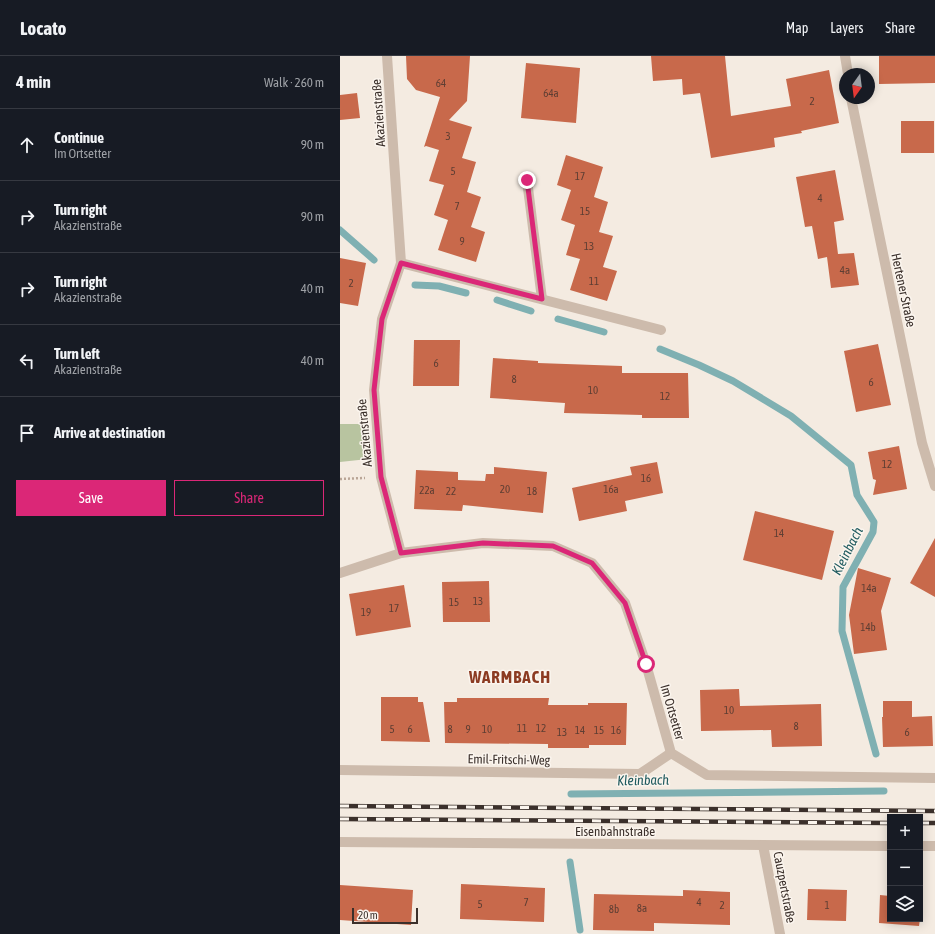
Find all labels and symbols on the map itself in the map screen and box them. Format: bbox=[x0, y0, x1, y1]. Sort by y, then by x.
north arrow bbox=[839, 68, 875, 104]
house number: 64 bbox=[436, 77, 446, 89]
street label: Akazienstraße bbox=[369, 78, 388, 147]
house number: 64a bbox=[543, 87, 559, 99]
house number: 2 bbox=[809, 95, 815, 107]
house number: 3 bbox=[445, 130, 451, 142]
house number: 5 bbox=[450, 165, 456, 177]
house number: 17 bbox=[575, 170, 585, 182]
route end bbox=[518, 171, 536, 189]
house number: 4 bbox=[817, 192, 823, 204]
house number: 7 bbox=[454, 200, 460, 212]
house number: 15 bbox=[580, 205, 590, 217]
house number: 9 bbox=[459, 235, 465, 247]
house number: 13 bbox=[584, 240, 594, 252]
street label: Hertener Straße bbox=[888, 252, 919, 329]
house number: 4a bbox=[840, 264, 850, 276]
house number: 11 bbox=[589, 275, 599, 287]
house number: 2 bbox=[348, 277, 354, 289]
house number: 6 bbox=[433, 357, 439, 369]
house number: 8 bbox=[511, 373, 517, 385]
house number: 6 bbox=[868, 376, 874, 388]
house number: 10 bbox=[588, 384, 598, 396]
house number: 12 bbox=[660, 390, 670, 402]
street label: Akazienstraße bbox=[354, 398, 375, 467]
house number: 12 bbox=[882, 458, 892, 470]
house number: 16 bbox=[641, 472, 651, 484]
house number: 20 bbox=[500, 483, 510, 495]
house number: 16a bbox=[603, 483, 619, 495]
house number: 22a bbox=[419, 484, 435, 496]
house number: 22 bbox=[446, 485, 456, 497]
house number: 18 bbox=[527, 485, 537, 497]
water label: Kleinbach bbox=[828, 524, 866, 578]
house number: 14 bbox=[774, 527, 784, 539]
house number: 14a bbox=[861, 582, 877, 594]
house number: 13 bbox=[473, 595, 483, 607]
house number: 15 bbox=[449, 596, 459, 608]
house number: 17 bbox=[389, 602, 399, 614]
house number: 19 bbox=[361, 606, 371, 618]
house number: 14b bbox=[860, 621, 876, 633]
route start bbox=[637, 655, 655, 673]
district label: WARMBACH bbox=[468, 667, 551, 687]
street label: Im Ortsetter bbox=[657, 683, 688, 742]
house number: 10 bbox=[724, 704, 734, 716]
house number: 8 bbox=[793, 720, 799, 732]
house number: 11 bbox=[517, 722, 527, 734]
house number: 12 bbox=[536, 722, 546, 734]
house number: 5 bbox=[389, 723, 395, 735]
house number: 6 bbox=[407, 723, 413, 735]
house number: 8 bbox=[447, 723, 453, 735]
house number: 9 bbox=[465, 723, 471, 735]
house number: 10 bbox=[482, 723, 492, 735]
house number: 14 bbox=[575, 724, 585, 736]
house number: 15 bbox=[594, 724, 604, 736]
house number: 16 bbox=[611, 724, 621, 736]
house number: 13 bbox=[557, 726, 567, 738]
house number: 6 bbox=[904, 726, 910, 738]
street label: Emil-Fritschi-Weg bbox=[468, 751, 551, 768]
water label: Kleinbach bbox=[617, 772, 669, 788]
street label: Eisenbahnstraße bbox=[575, 824, 655, 839]
street label: Cauzpertstraße bbox=[770, 850, 799, 924]
house number: 7 bbox=[523, 896, 529, 908]
house number: 4 bbox=[696, 896, 702, 908]
house number: 5 bbox=[477, 898, 483, 910]
house number: 2 bbox=[719, 899, 725, 911]
house number: 1 bbox=[824, 899, 830, 911]
house number: 8a bbox=[637, 902, 647, 914]
house number: 8b bbox=[609, 903, 619, 915]
scale bar bbox=[352, 906, 418, 925]

